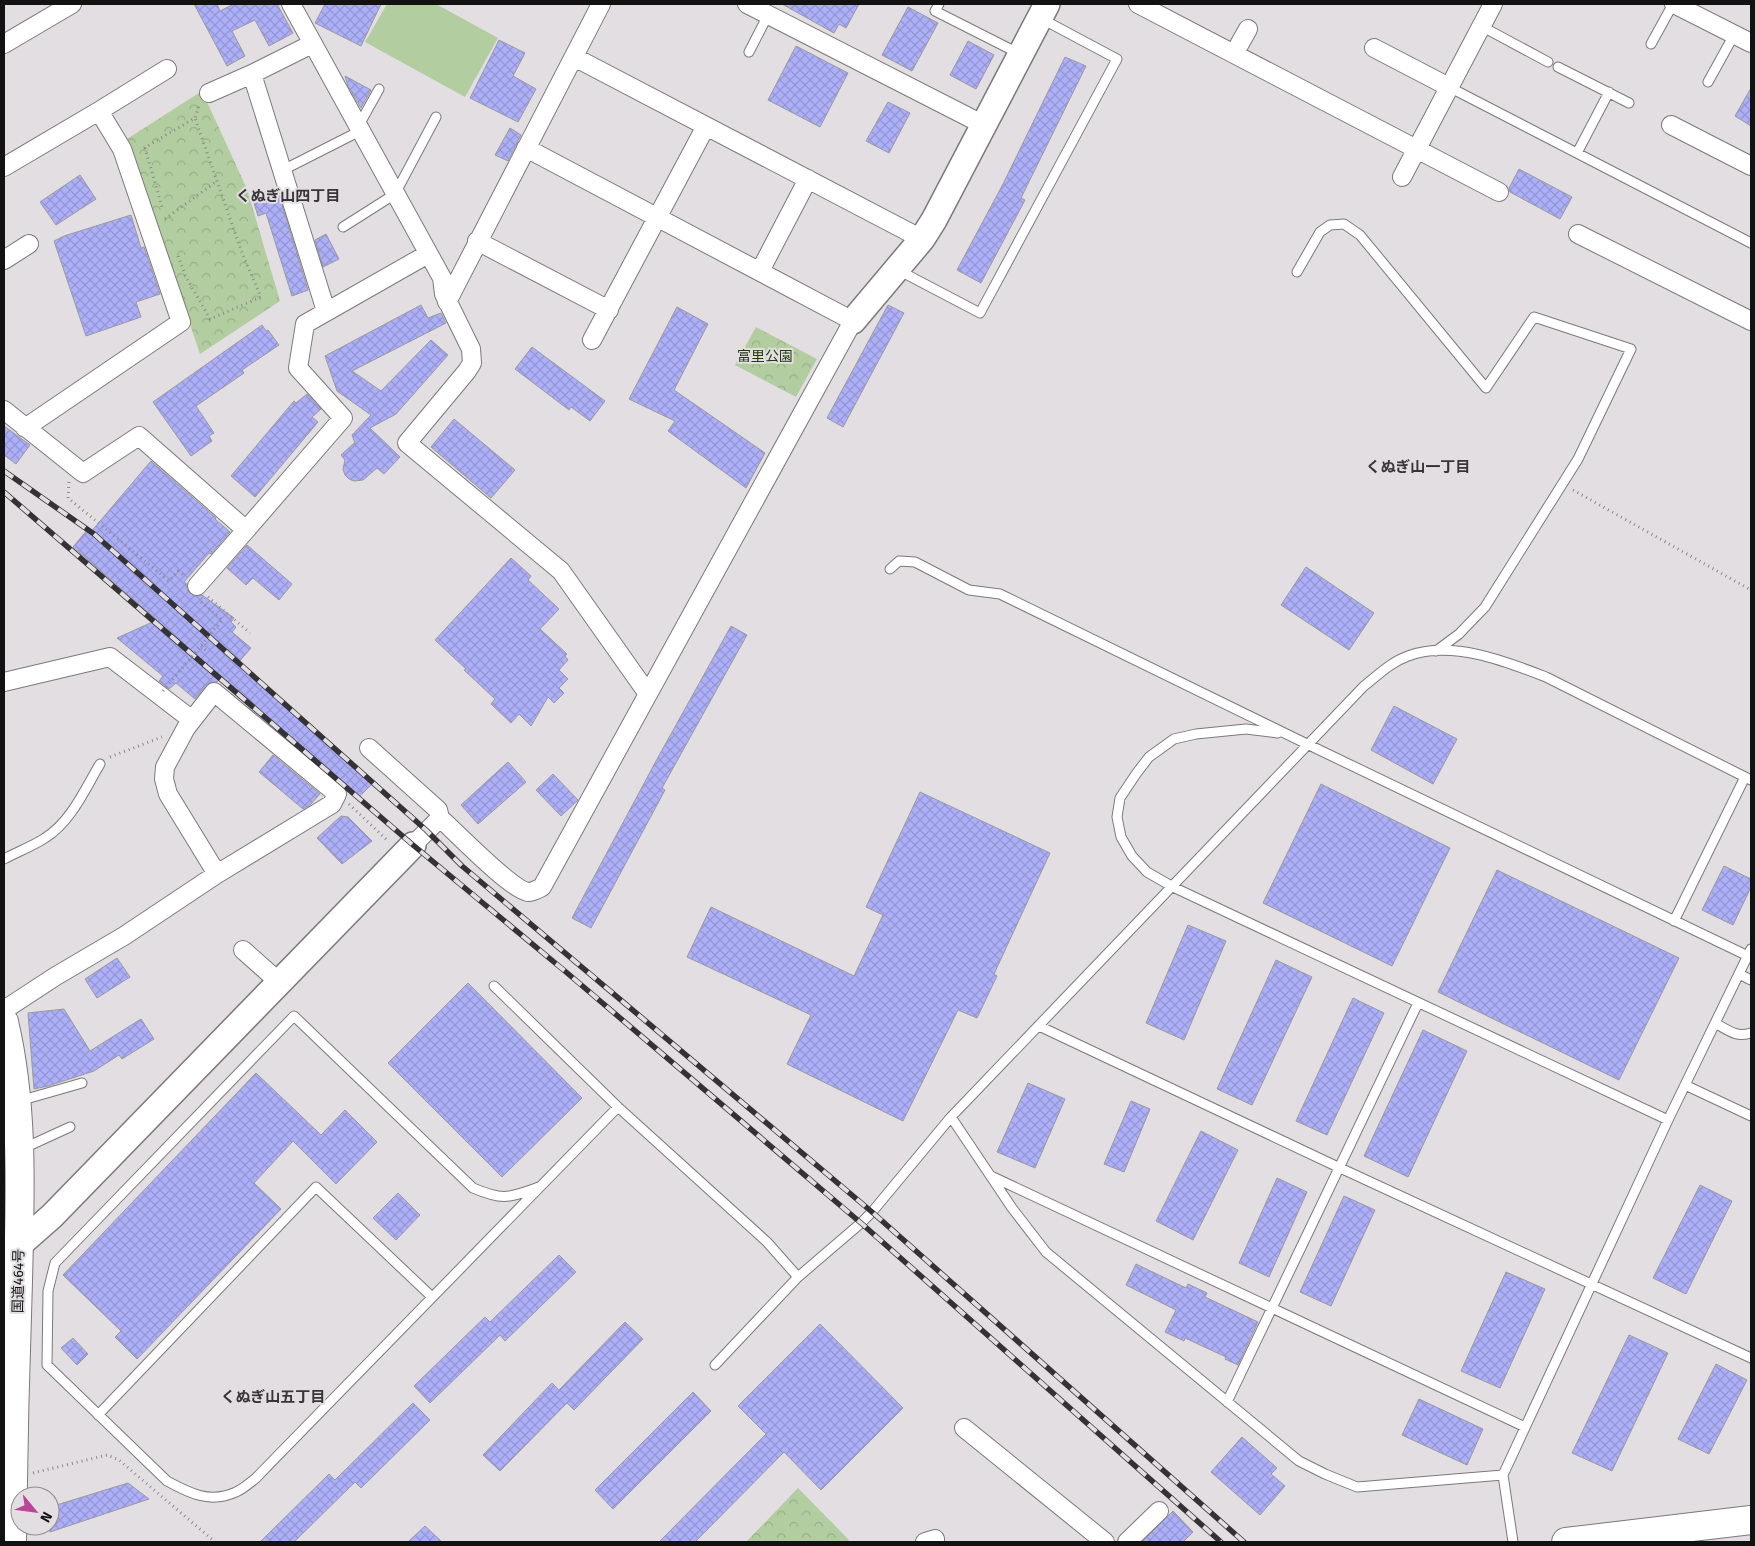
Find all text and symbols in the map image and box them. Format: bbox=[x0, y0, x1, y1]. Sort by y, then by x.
district label: くぬぎ山四丁目 bbox=[236, 187, 340, 205]
park label: 富里公園 bbox=[737, 348, 793, 365]
district label: くぬぎ山一丁目 bbox=[1366, 458, 1470, 476]
street label: 国道464号 bbox=[9, 1249, 28, 1313]
district label: くぬぎ山五丁目 bbox=[221, 1388, 325, 1406]
north arrow bbox=[10, 1486, 60, 1536]
text: N bbox=[36, 1509, 56, 1525]

